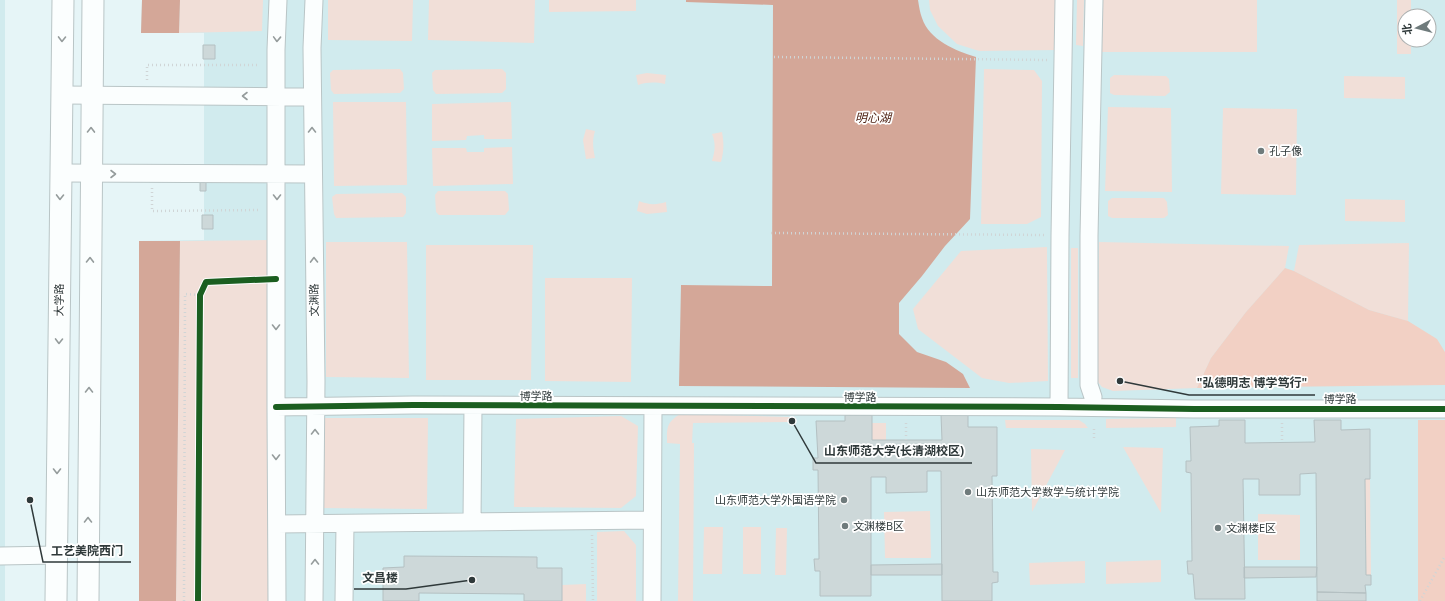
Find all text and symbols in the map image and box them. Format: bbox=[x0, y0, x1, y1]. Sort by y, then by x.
north arrow bbox=[1397, 8, 1437, 48]
text: 北 bbox=[1398, 23, 1415, 36]
one-way arrow bbox=[58, 36, 67, 42]
one-way arrow bbox=[272, 36, 281, 42]
one-way arrow bbox=[242, 92, 248, 100]
water label: 明心湖 bbox=[855, 109, 893, 126]
one-way arrow bbox=[87, 127, 95, 133]
one-way arrow bbox=[308, 127, 316, 133]
place label: 孔子像 bbox=[1269, 143, 1302, 158]
marker: 孔子像 bbox=[1256, 146, 1266, 156]
one-way arrow bbox=[110, 169, 116, 178]
one-way arrow bbox=[56, 194, 64, 200]
one-way arrow bbox=[273, 194, 281, 200]
one-way arrow bbox=[86, 257, 94, 263]
one-way arrow bbox=[310, 257, 318, 263]
street label: 大学路 bbox=[51, 283, 66, 317]
street label: 文渊路 bbox=[306, 283, 321, 317]
one-way arrow bbox=[272, 324, 280, 330]
one-way arrow bbox=[55, 338, 63, 344]
callout: "弘德明志 博学笃行" bbox=[1189, 371, 1315, 395]
text: "弘德明志 博学笃行" bbox=[1197, 374, 1307, 391]
one-way arrow bbox=[85, 387, 93, 393]
street label: 博学路 bbox=[520, 388, 553, 403]
street label: 博学路 bbox=[844, 389, 877, 404]
street label: 博学路 bbox=[1324, 391, 1357, 406]
one-way arrow bbox=[311, 429, 319, 435]
callout: 山东师范大学(长清湖校区) bbox=[816, 439, 972, 463]
text: 山东师范大学(长清湖校区) bbox=[824, 442, 964, 459]
one-way arrow bbox=[272, 454, 280, 460]
one-way arrow bbox=[53, 468, 61, 474]
place label: 山东师范大学数学与统计学院 bbox=[976, 484, 1119, 499]
marker: 山东师范大学数学与统计学院 bbox=[963, 487, 973, 497]
place label: 山东师范大学外国语学院 bbox=[715, 492, 836, 507]
marker: 山东师范大学外国语学院 bbox=[839, 495, 849, 505]
one-way arrow bbox=[84, 517, 92, 523]
place label: 文渊楼B区 bbox=[853, 518, 904, 533]
place label: 文渊楼E区 bbox=[1226, 520, 1276, 535]
marker: 文渊楼B区 bbox=[840, 521, 850, 531]
marker: 文渊楼E区 bbox=[1213, 523, 1223, 533]
callout: 工艺美院西门 bbox=[43, 538, 131, 562]
text: 工艺美院西门 bbox=[51, 542, 123, 559]
one-way arrow bbox=[311, 559, 319, 565]
callout: 文昌楼 bbox=[354, 565, 406, 589]
text: 文昌楼 bbox=[362, 569, 398, 586]

